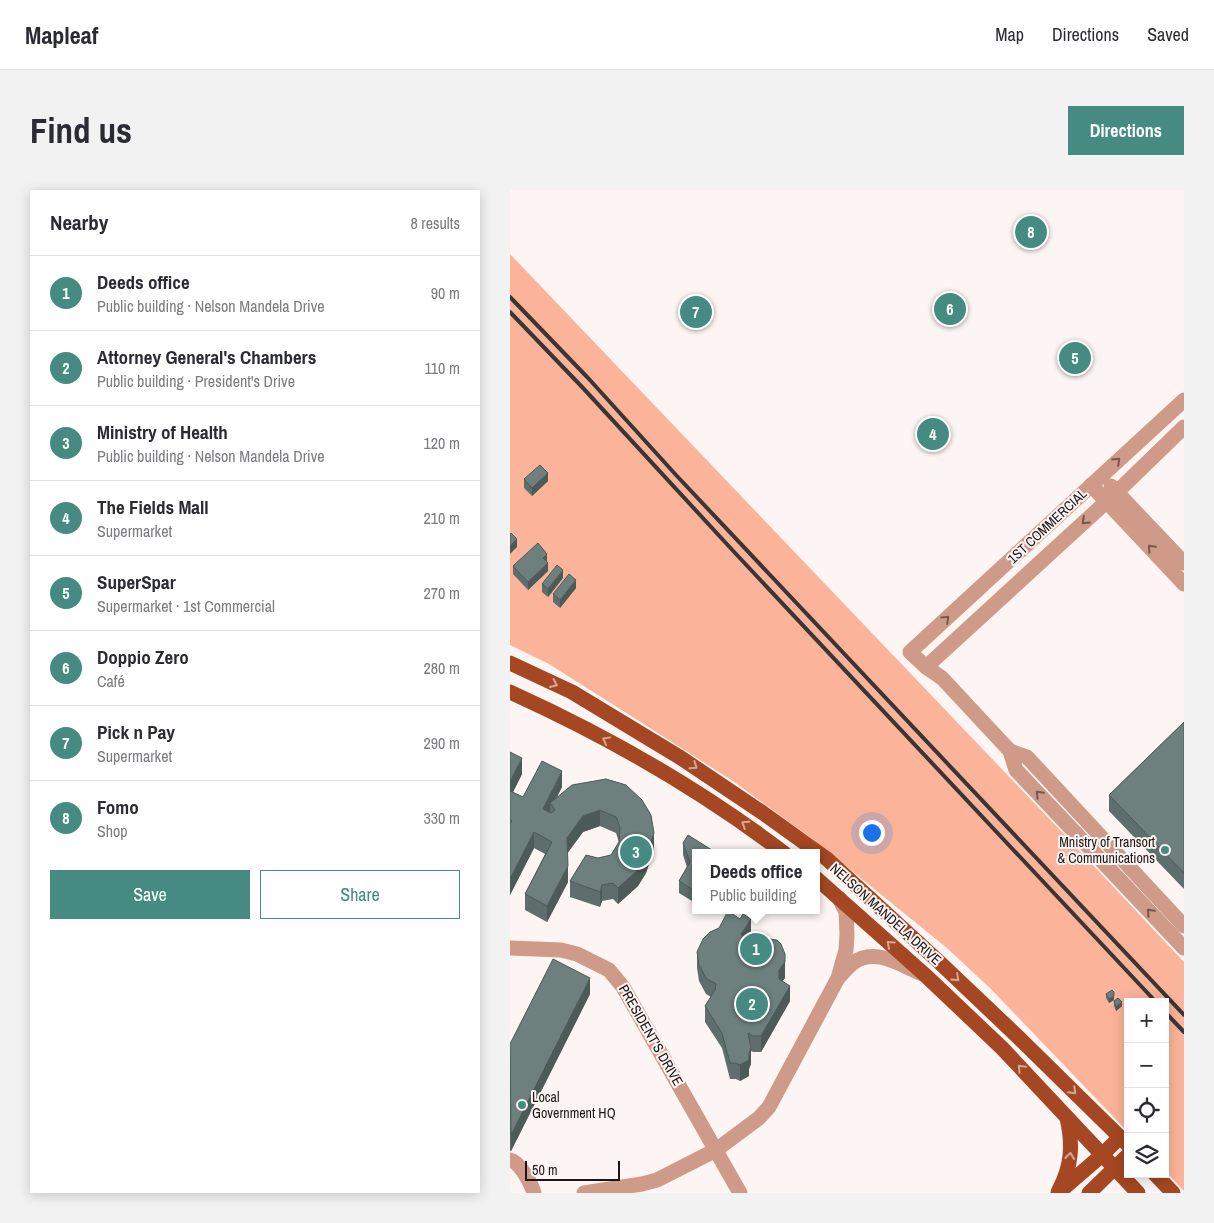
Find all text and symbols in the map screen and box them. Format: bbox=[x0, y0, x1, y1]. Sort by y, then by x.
text: Mapleaf bbox=[25, 19, 98, 51]
text: Map bbox=[995, 22, 1024, 47]
text: Directions bbox=[1052, 22, 1119, 47]
text: Saved bbox=[1147, 22, 1189, 47]
button: Directions bbox=[1068, 106, 1184, 155]
text: Find us bbox=[30, 107, 132, 154]
text: Nearby bbox=[50, 208, 108, 237]
text: 8 results bbox=[410, 212, 460, 234]
pin: 8 bbox=[1015, 213, 1047, 251]
text: Deeds office bbox=[97, 269, 190, 295]
text: 1 bbox=[62, 282, 70, 304]
text: 90 m bbox=[431, 282, 460, 304]
pin: 6 bbox=[934, 290, 966, 328]
pin: 7 bbox=[680, 293, 712, 331]
text: Public building · Nelson Mandela Drive bbox=[97, 295, 325, 317]
pin: 5 bbox=[1059, 339, 1091, 377]
text: Attorney General's Chambers bbox=[97, 344, 316, 370]
text: 2 bbox=[62, 357, 70, 379]
text: 110 m bbox=[424, 357, 460, 379]
text: Public building · President's Drive bbox=[97, 370, 295, 392]
pin: 4 bbox=[917, 415, 949, 453]
text: Ministry of Health bbox=[97, 419, 228, 445]
text: 3 bbox=[62, 432, 70, 454]
text: 120 m bbox=[424, 432, 460, 454]
text: Public building · Nelson Mandela Drive bbox=[97, 445, 325, 467]
one-way arrow bbox=[1112, 458, 1121, 467]
street label: 1ST COMMERCIAL bbox=[1004, 484, 1091, 567]
text: The Fields Mall bbox=[97, 494, 209, 520]
text: 4 bbox=[62, 507, 70, 529]
text: 210 m bbox=[424, 507, 460, 529]
one-way arrow bbox=[1081, 515, 1090, 524]
text: Supermarket bbox=[97, 520, 172, 542]
one-way arrow bbox=[1148, 545, 1157, 554]
text: SuperSpar bbox=[97, 569, 176, 595]
text: 5 bbox=[62, 582, 70, 604]
text: 270 m bbox=[424, 582, 460, 604]
text: Supermarket · 1st Commercial bbox=[97, 595, 275, 617]
one-way arrow bbox=[941, 616, 950, 625]
text: Doppio Zero bbox=[97, 644, 189, 670]
text: 6 bbox=[62, 657, 70, 679]
text: 280 m bbox=[424, 657, 460, 679]
text: Café bbox=[97, 670, 125, 692]
one-way arrow bbox=[549, 677, 558, 688]
text: Pick n Pay bbox=[97, 719, 175, 745]
text: 7 bbox=[62, 732, 70, 754]
text: 290 m bbox=[424, 732, 460, 754]
one-way arrow bbox=[602, 737, 611, 747]
text: Supermarket bbox=[97, 745, 172, 767]
one-way arrow bbox=[688, 760, 698, 769]
one-way arrow bbox=[1036, 791, 1045, 800]
text: Fomo bbox=[97, 794, 139, 820]
text: 8 bbox=[62, 807, 70, 829]
text: 330 m bbox=[424, 807, 460, 829]
text: Shop bbox=[97, 820, 128, 842]
your location bbox=[859, 820, 885, 846]
one-way arrow bbox=[741, 821, 751, 830]
pin: 3 bbox=[620, 833, 652, 871]
place label: Mnistry of Transort & Communications bbox=[1057, 833, 1155, 867]
marker: Mnistry of Transort & Communications bbox=[1159, 844, 1171, 856]
popup bbox=[692, 849, 820, 914]
text: Deeds office bbox=[710, 858, 802, 884]
street label: NELSON MANDELA DRIVE bbox=[827, 859, 945, 969]
button: Save bbox=[50, 870, 250, 919]
button: Share bbox=[260, 870, 460, 919]
text: Public building bbox=[710, 884, 796, 906]
one-way arrow bbox=[1147, 909, 1156, 918]
pin: 1 bbox=[740, 930, 772, 968]
one-way arrow bbox=[887, 941, 896, 950]
one-way arrow bbox=[950, 972, 959, 981]
street label: PRESIDENT'S DRIVE bbox=[615, 981, 687, 1089]
pin: 2 bbox=[736, 985, 768, 1023]
map controls bbox=[1124, 998, 1169, 1178]
button: + bbox=[1124, 998, 1169, 1043]
button: − bbox=[1124, 1043, 1169, 1088]
one-way arrow bbox=[1018, 1065, 1027, 1074]
one-way arrow bbox=[1067, 1085, 1076, 1094]
place label: Local Government HQ bbox=[532, 1088, 616, 1122]
button: locate bbox=[1124, 1088, 1169, 1133]
marker: Local Government HQ bbox=[516, 1099, 528, 1111]
button: layers bbox=[1124, 1133, 1169, 1178]
one-way arrow bbox=[1064, 1152, 1075, 1160]
scale bar bbox=[525, 1158, 620, 1181]
text: 50 m bbox=[532, 1161, 558, 1179]

